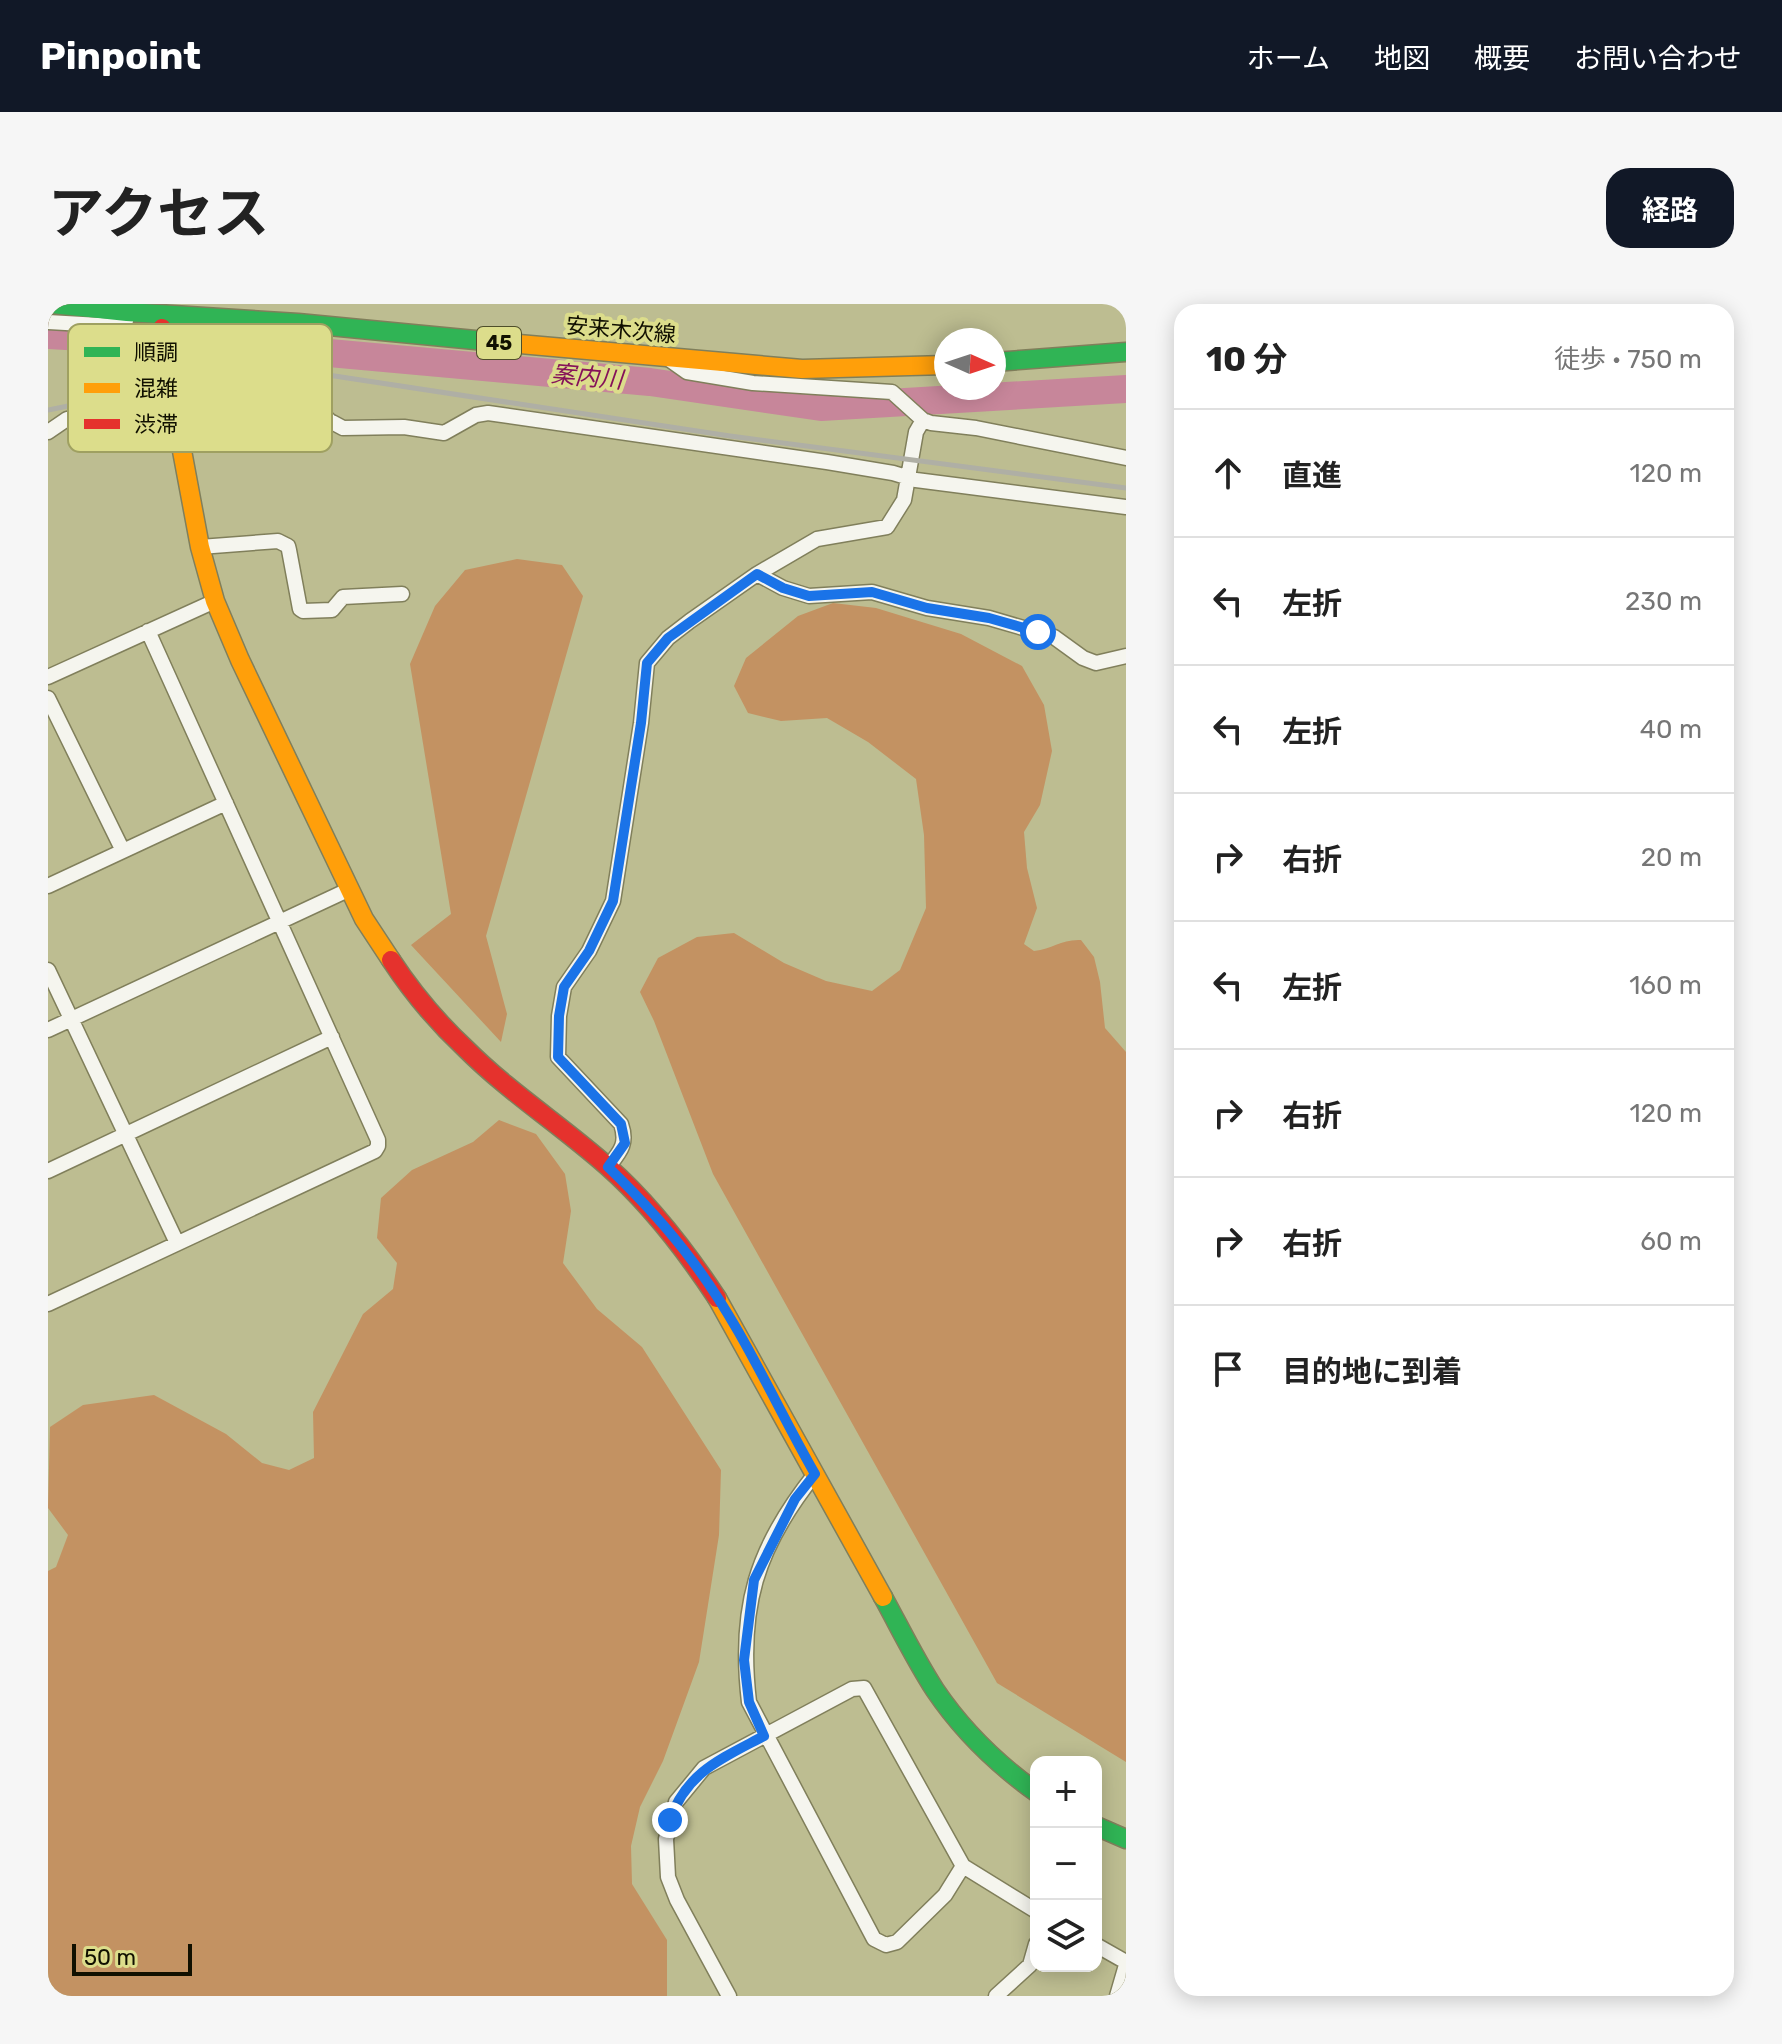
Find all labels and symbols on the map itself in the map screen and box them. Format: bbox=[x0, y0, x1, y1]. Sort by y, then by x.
street label: 安来木次線 bbox=[565, 312, 677, 348]
legend bbox=[68, 324, 332, 452]
road number: 45 bbox=[477, 327, 521, 359]
north arrow bbox=[934, 328, 1006, 400]
text: 順調 bbox=[134, 339, 178, 366]
water label: 案内川 bbox=[550, 360, 627, 394]
text: 混雑 bbox=[134, 375, 178, 402]
text: 渋滞 bbox=[134, 411, 178, 438]
route start bbox=[1020, 614, 1056, 650]
route end bbox=[652, 1802, 688, 1838]
scale bar bbox=[72, 1940, 192, 1976]

